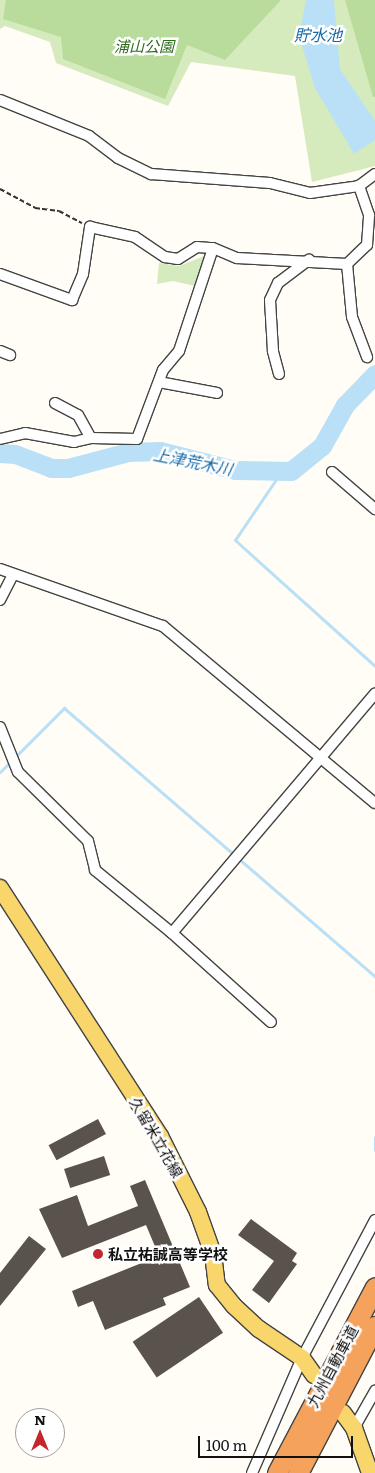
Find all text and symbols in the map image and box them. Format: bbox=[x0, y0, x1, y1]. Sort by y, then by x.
water label: 貯水池 bbox=[294, 24, 342, 44]
park label: 浦山公園 bbox=[114, 37, 174, 55]
water label: 上津荒木川 bbox=[152, 444, 234, 478]
street label: 久留米立花線 bbox=[127, 1094, 187, 1180]
place label: 私立祐誠高等学校 bbox=[108, 1245, 228, 1263]
marker: 私立祐誠高等学校 bbox=[92, 1248, 104, 1260]
street label: 九州自動車道 bbox=[303, 1322, 361, 1410]
north arrow bbox=[15, 1408, 65, 1458]
text: N bbox=[34, 1409, 46, 1429]
scale bar bbox=[200, 1426, 355, 1458]
text: 100 m bbox=[206, 1433, 247, 1456]

